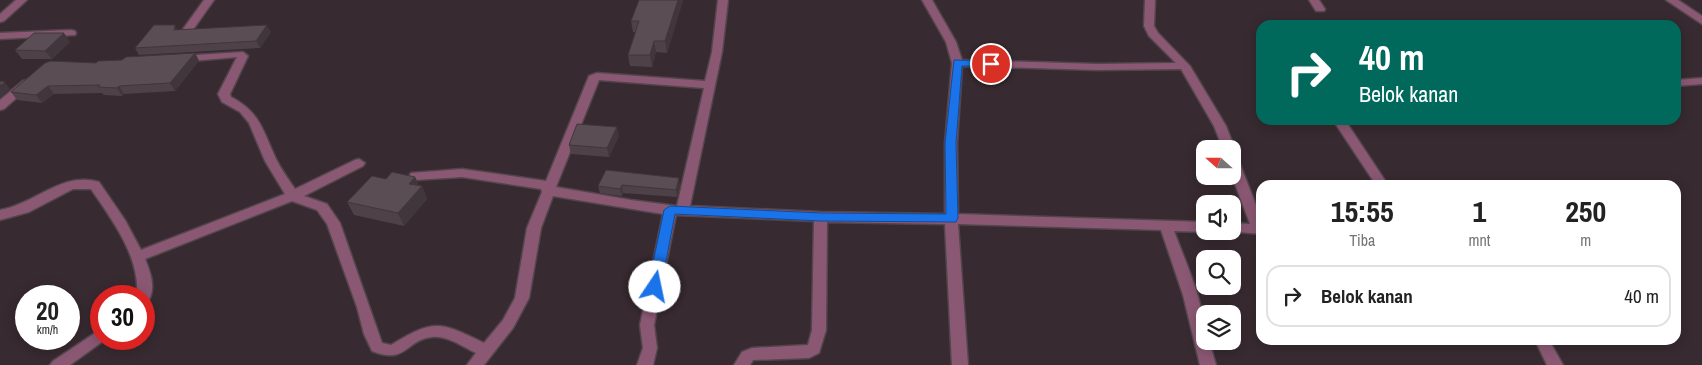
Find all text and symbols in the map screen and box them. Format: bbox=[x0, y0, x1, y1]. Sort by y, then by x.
text: 40 m bbox=[1359, 34, 1424, 81]
icon: right bbox=[1276, 40, 1341, 105]
pin bbox=[970, 43, 1012, 85]
icon: arrive bbox=[977, 50, 1005, 78]
text: Belok kanan bbox=[1359, 79, 1458, 109]
north arrow bbox=[1196, 140, 1241, 185]
map controls bbox=[1196, 140, 1241, 350]
text: 15:55 bbox=[1331, 191, 1394, 231]
text: 1 bbox=[1473, 191, 1486, 231]
text: 250 bbox=[1565, 191, 1606, 231]
button: sound bbox=[1196, 195, 1241, 240]
text: Tiba bbox=[1349, 229, 1375, 251]
text: mnt bbox=[1468, 229, 1490, 251]
text: m bbox=[1580, 229, 1591, 251]
button: search bbox=[1196, 250, 1241, 295]
position arrow bbox=[628, 260, 680, 312]
icon: right bbox=[1278, 282, 1306, 310]
text: Belok kanan bbox=[1321, 283, 1413, 309]
text: 40 m bbox=[1624, 283, 1659, 309]
speed limit sign: 30 bbox=[90, 285, 155, 350]
text: 20 bbox=[36, 294, 59, 328]
button: layers bbox=[1196, 305, 1241, 350]
text: km/h bbox=[37, 322, 58, 338]

